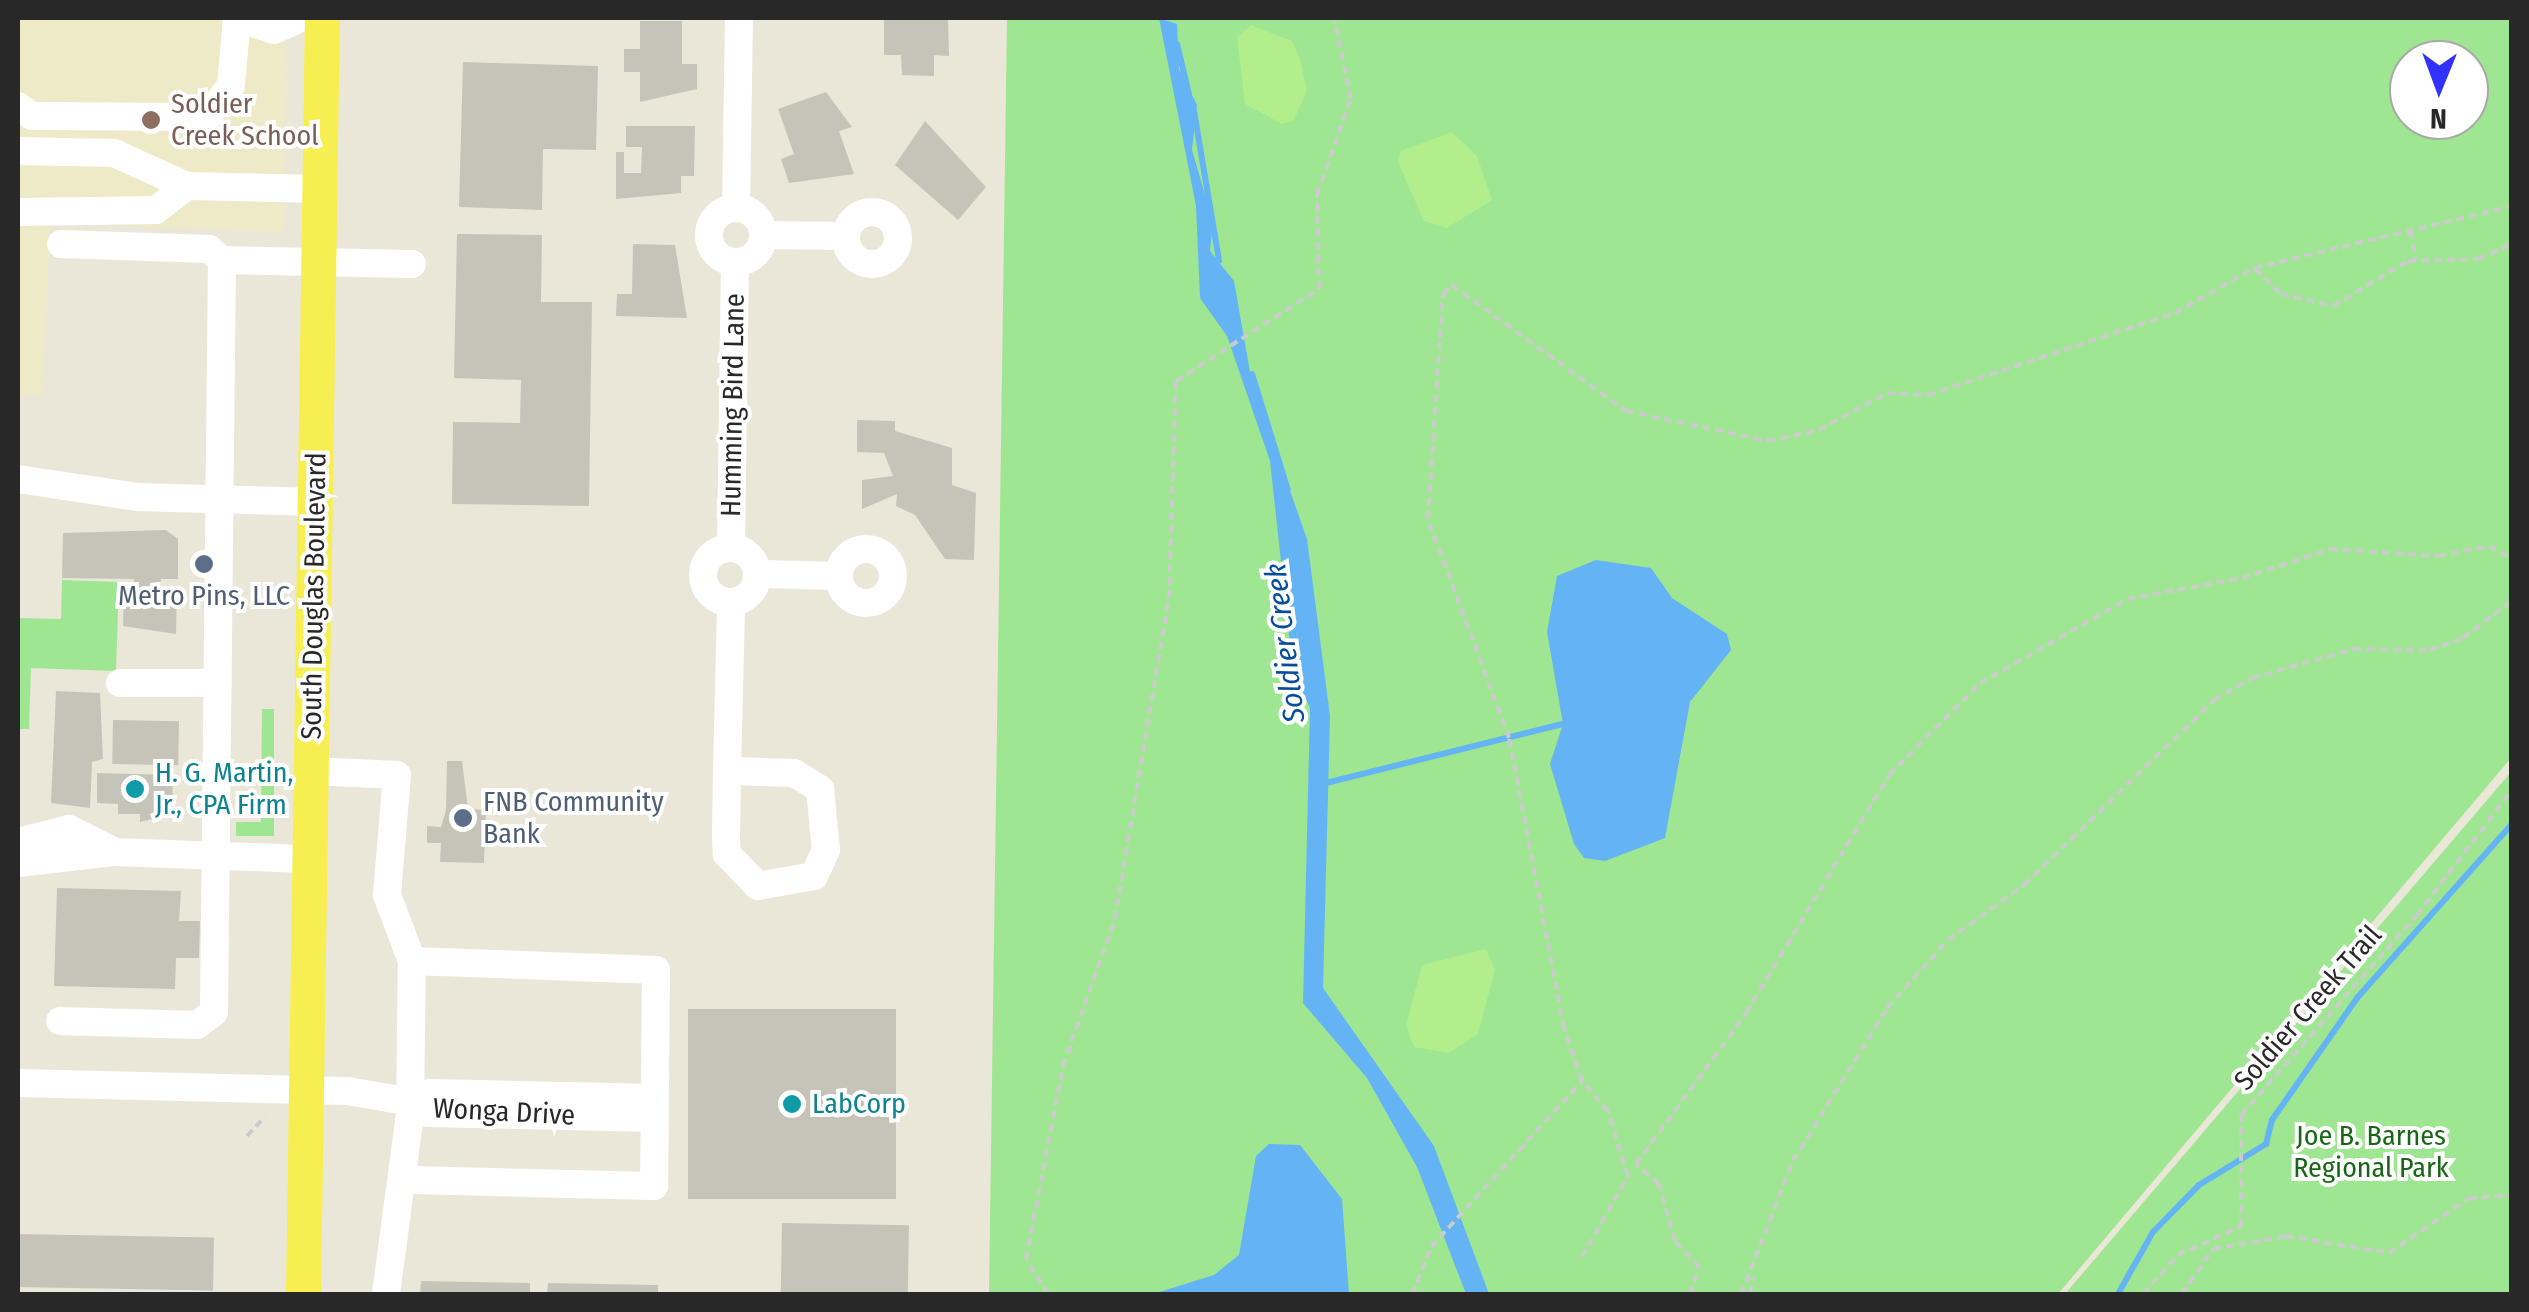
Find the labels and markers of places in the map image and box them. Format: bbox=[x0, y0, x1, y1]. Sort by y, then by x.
place label: Soldier Creek School bbox=[171, 87, 319, 153]
marker: Soldier Creek School bbox=[140, 109, 162, 131]
marker: Metro Pins, LLC bbox=[193, 553, 215, 575]
place label: Metro Pins, LLC bbox=[118, 579, 290, 613]
place label: H. G. Martin, Jr., CPA Firm bbox=[155, 756, 293, 822]
marker: H. G. Martin, Jr., CPA Firm bbox=[124, 778, 146, 800]
place label: FNB Community Bank bbox=[483, 785, 664, 851]
marker: FNB Community Bank bbox=[452, 807, 474, 829]
place label: LabCorp bbox=[812, 1087, 906, 1121]
marker: LabCorp bbox=[781, 1093, 803, 1115]

